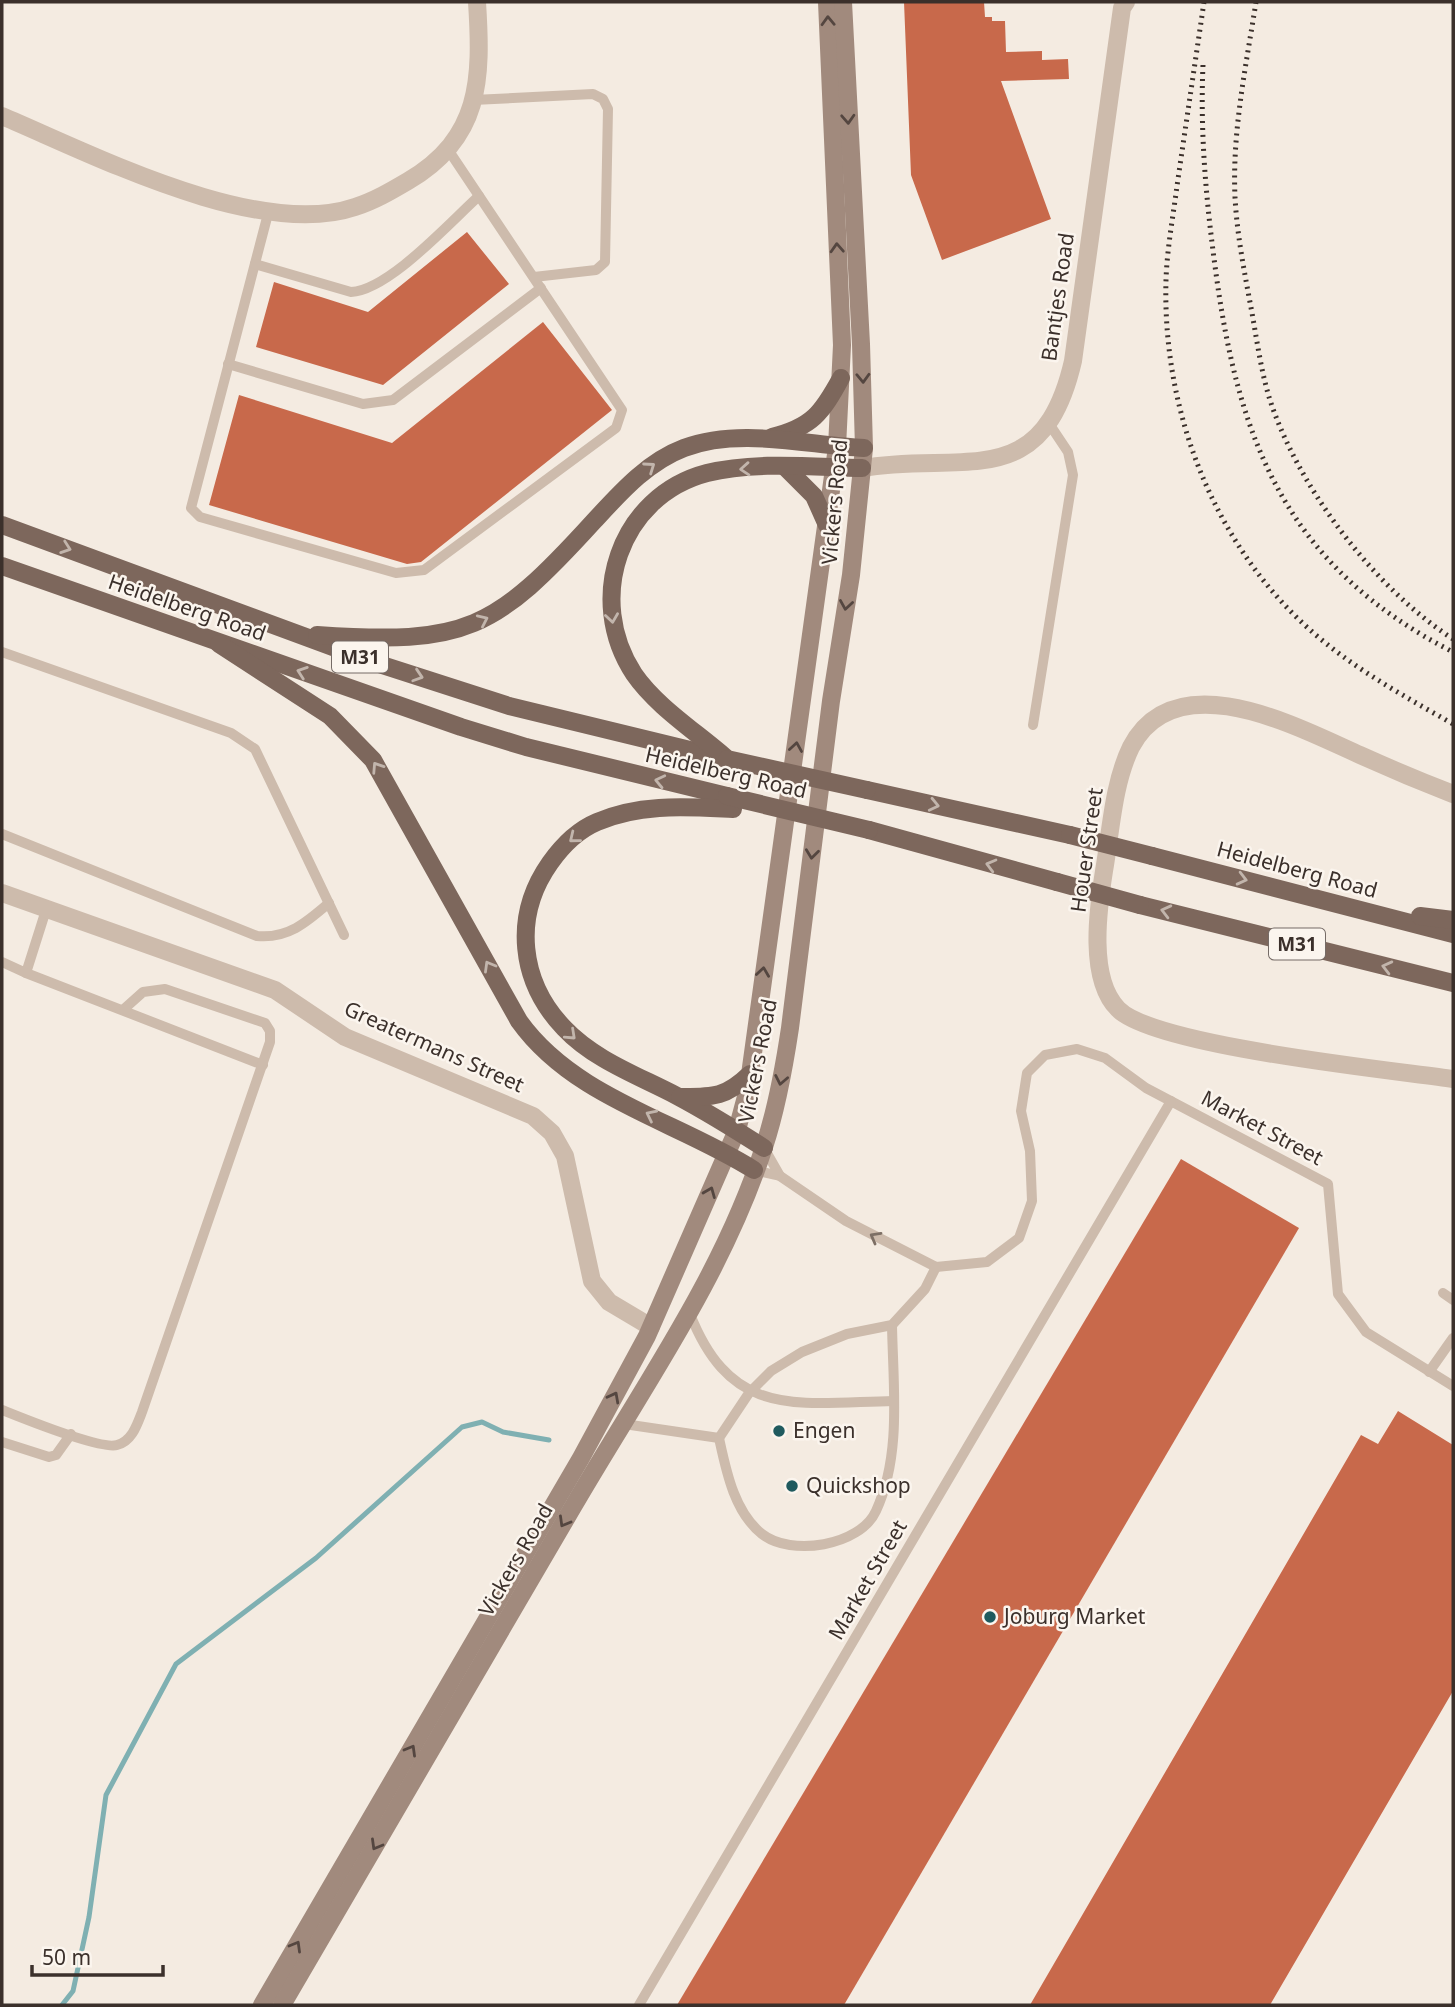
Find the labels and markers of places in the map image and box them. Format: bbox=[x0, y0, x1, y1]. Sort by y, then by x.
place label: Engen bbox=[793, 1416, 855, 1444]
marker: Engen bbox=[771, 1423, 787, 1439]
place label: Quickshop bbox=[806, 1471, 911, 1499]
marker: Quickshop bbox=[784, 1478, 800, 1494]
place label: Joburg Market bbox=[1002, 1602, 1146, 1630]
marker: Joburg Market bbox=[982, 1609, 998, 1625]

